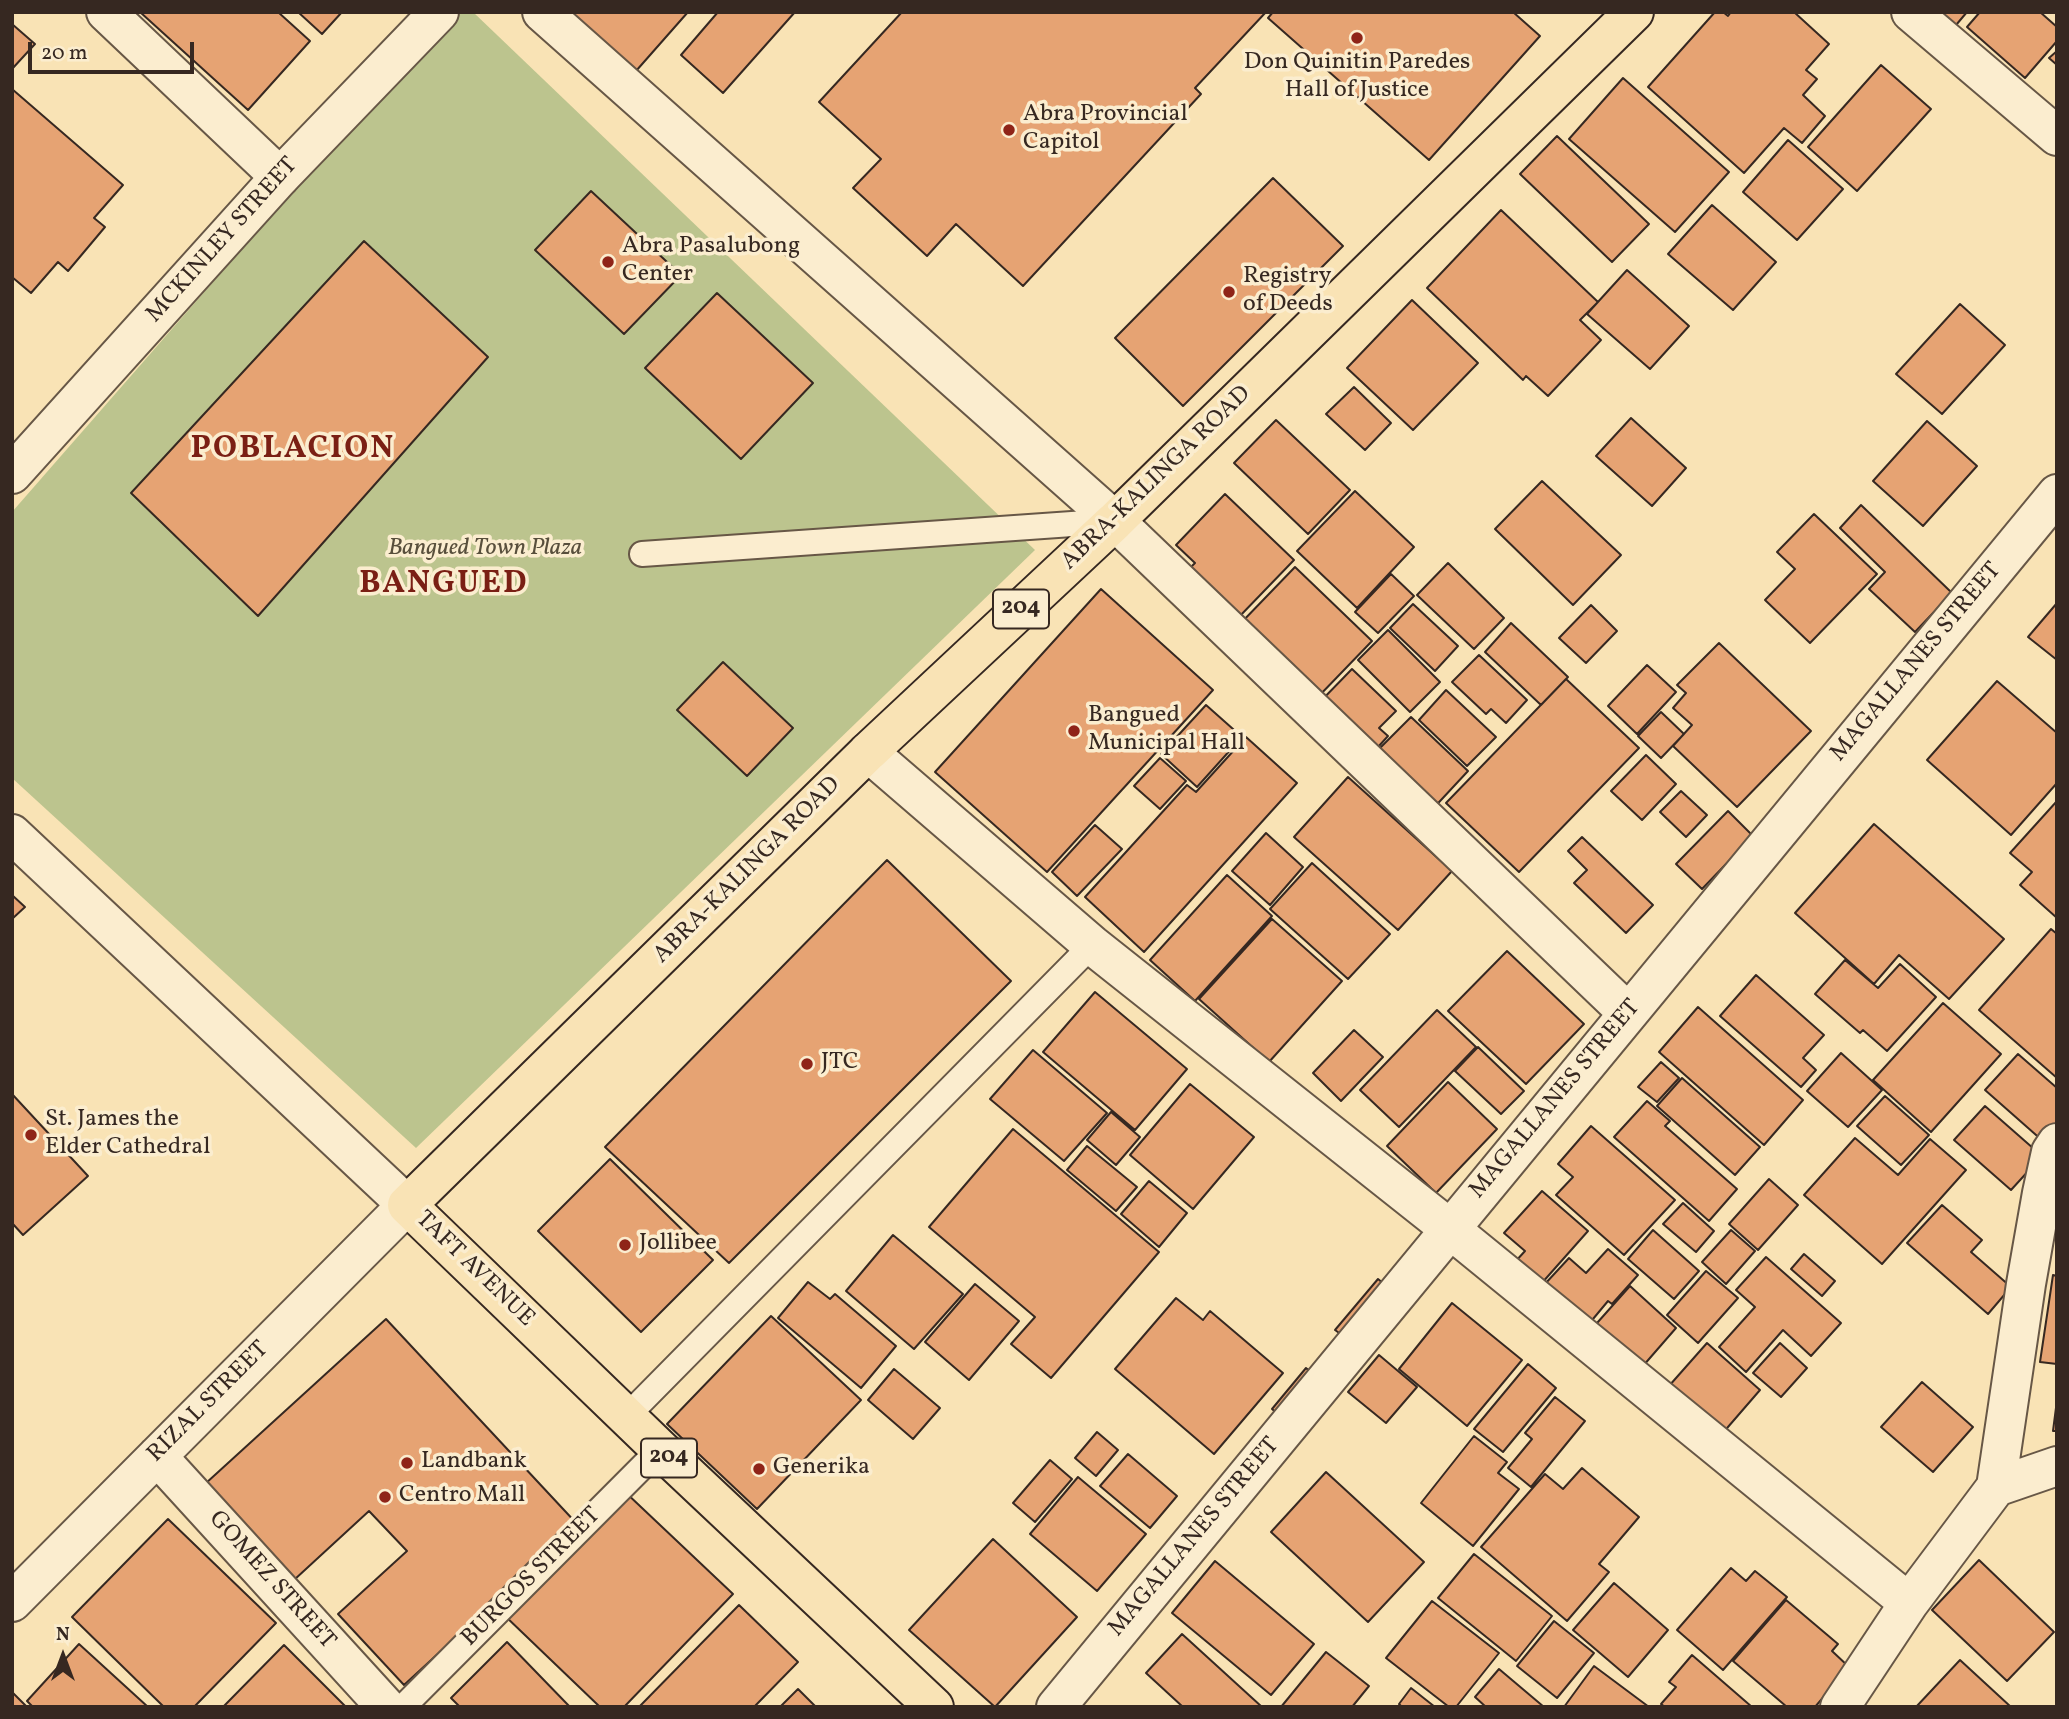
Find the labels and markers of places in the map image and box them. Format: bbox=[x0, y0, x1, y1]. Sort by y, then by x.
marker: Don Quinitin Paredes Hall of Justice bbox=[1349, 30, 1365, 46]
place label: Don Quinitin Paredes Hall of Justice bbox=[1244, 50, 1470, 106]
place label: Abra Provincial Capitol bbox=[1023, 102, 1188, 158]
marker: Abra Provincial Capitol bbox=[1001, 122, 1017, 138]
place label: Abra Pasalubong Center bbox=[622, 234, 800, 290]
marker: Abra Pasalubong Center bbox=[600, 254, 616, 270]
place label: Registry of Deeds bbox=[1243, 264, 1333, 320]
marker: Registry of Deeds bbox=[1221, 284, 1237, 300]
place label: Bangued Municipal Hall bbox=[1088, 703, 1245, 759]
marker: Bangued Municipal Hall bbox=[1066, 723, 1082, 739]
place label: JTC bbox=[821, 1050, 858, 1078]
marker: JTC bbox=[799, 1056, 815, 1072]
place label: St. James the Elder Cathedral bbox=[45, 1107, 210, 1163]
marker: St. James the Elder Cathedral bbox=[23, 1127, 39, 1143]
place label: Jollibee bbox=[639, 1231, 717, 1259]
marker: Jollibee bbox=[617, 1237, 633, 1253]
place label: Landbank bbox=[421, 1449, 527, 1477]
marker: Landbank bbox=[399, 1455, 415, 1471]
place label: Generika bbox=[773, 1455, 870, 1483]
marker: Generika bbox=[751, 1461, 767, 1477]
place label: Centro Mall bbox=[399, 1483, 525, 1511]
marker: Centro Mall bbox=[377, 1489, 393, 1505]

